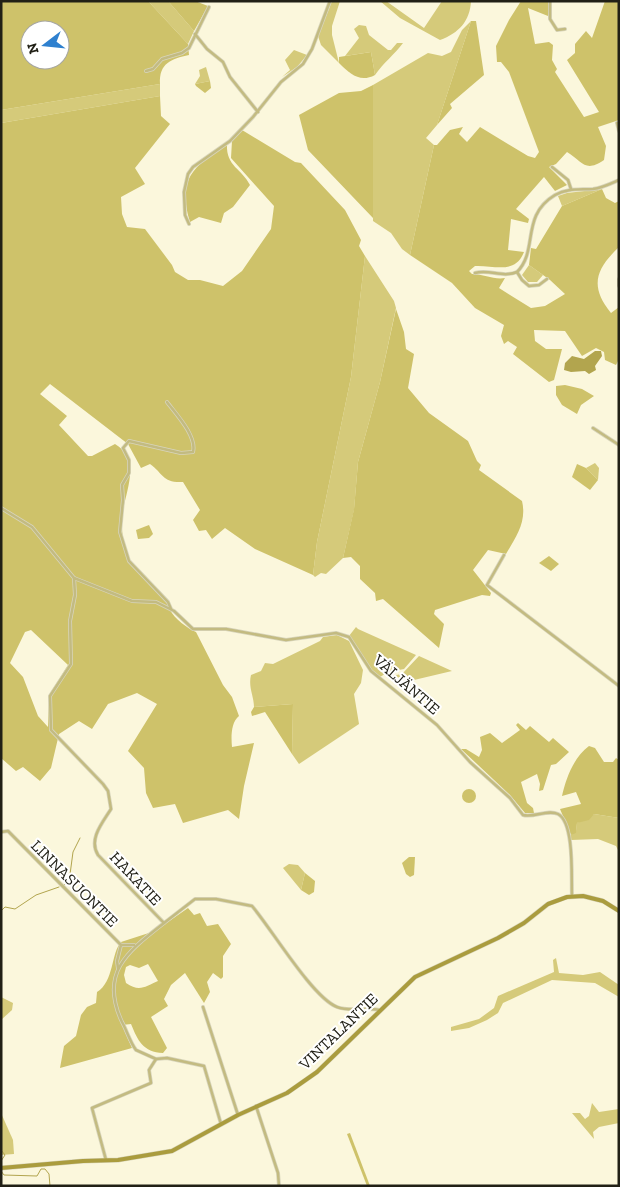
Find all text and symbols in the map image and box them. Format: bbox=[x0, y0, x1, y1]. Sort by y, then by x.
north arrow bbox=[20, 20, 70, 70]
text: N bbox=[23, 41, 43, 56]
street label: VÄLJÄNTIE bbox=[369, 650, 444, 718]
street label: LINNASUONTIE bbox=[27, 836, 122, 931]
street label: HAKATIE bbox=[106, 847, 165, 909]
street label: VINTALANTIE bbox=[294, 989, 382, 1074]

